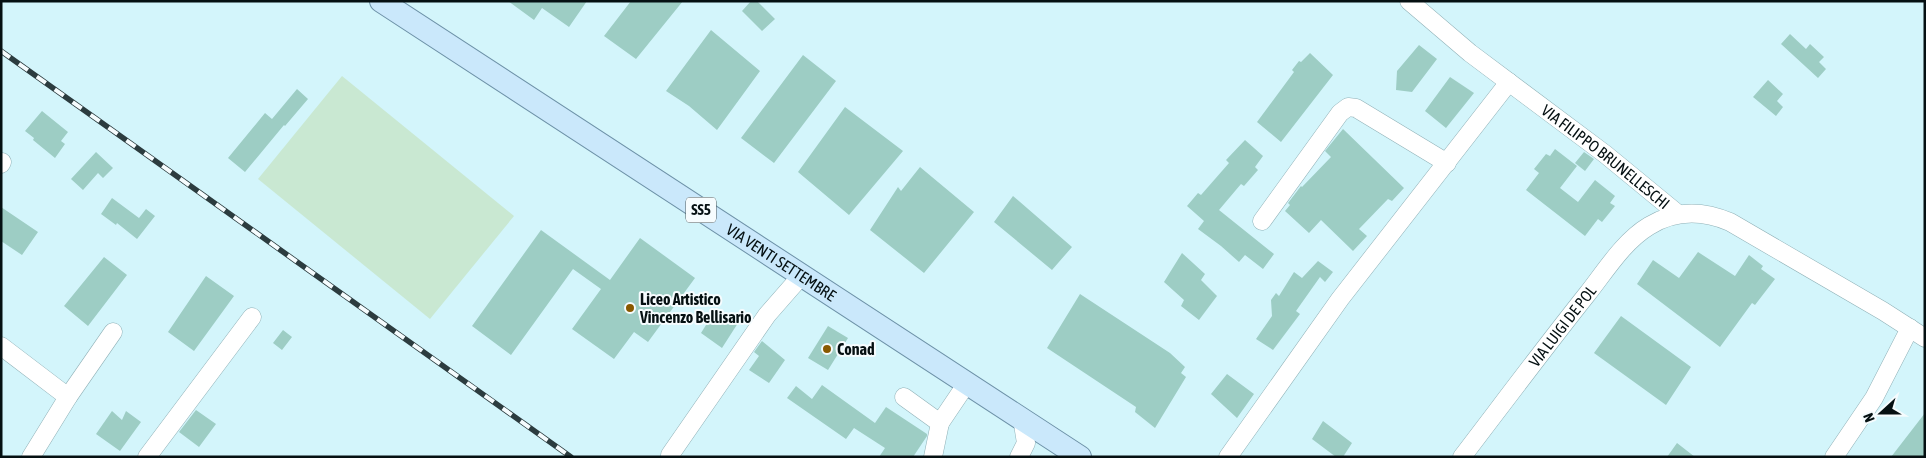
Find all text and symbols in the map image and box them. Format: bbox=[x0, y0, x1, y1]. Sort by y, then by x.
street label: VIA FILIPPO BRUNELLESCHI bbox=[1538, 101, 1673, 213]
road number: SS5 bbox=[686, 198, 716, 222]
street label: VIA VENTI SETTEMBRE bbox=[723, 220, 840, 305]
street label: VIA LUIGI DE POL bbox=[1525, 281, 1600, 370]
place label: Liceo Artistico Vincenzo Bellisario bbox=[639, 290, 752, 326]
marker: Liceo Artistico Vincenzo Bellisario bbox=[624, 302, 636, 314]
place label: Conad bbox=[837, 340, 875, 358]
marker: Conad bbox=[821, 343, 833, 355]
north arrow bbox=[1856, 388, 1906, 438]
text: N bbox=[1860, 411, 1878, 424]

